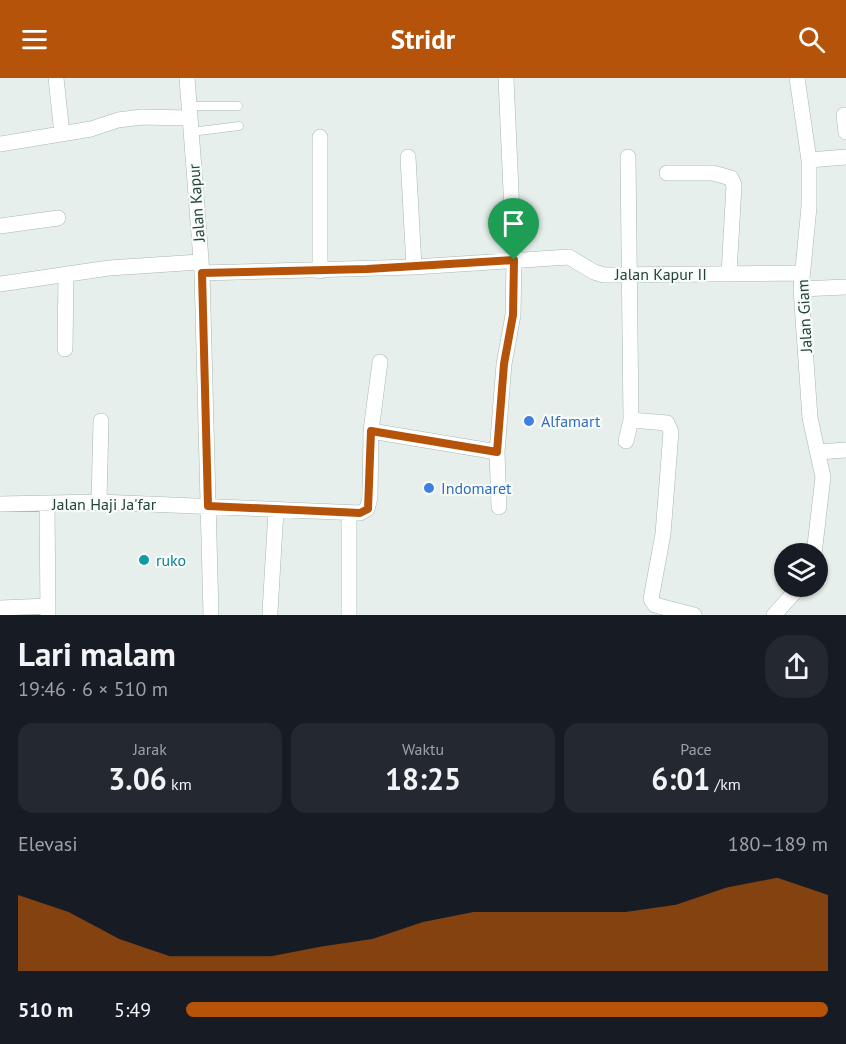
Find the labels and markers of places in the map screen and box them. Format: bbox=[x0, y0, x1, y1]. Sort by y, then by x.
pin bbox=[488, 198, 539, 260]
place label: Alfamart bbox=[541, 411, 601, 431]
marker: Alfamart bbox=[522, 414, 536, 428]
place label: Indomaret bbox=[441, 478, 512, 498]
marker: Indomaret bbox=[422, 481, 436, 495]
place label: ruko bbox=[156, 550, 186, 570]
marker: ruko bbox=[137, 553, 151, 567]

